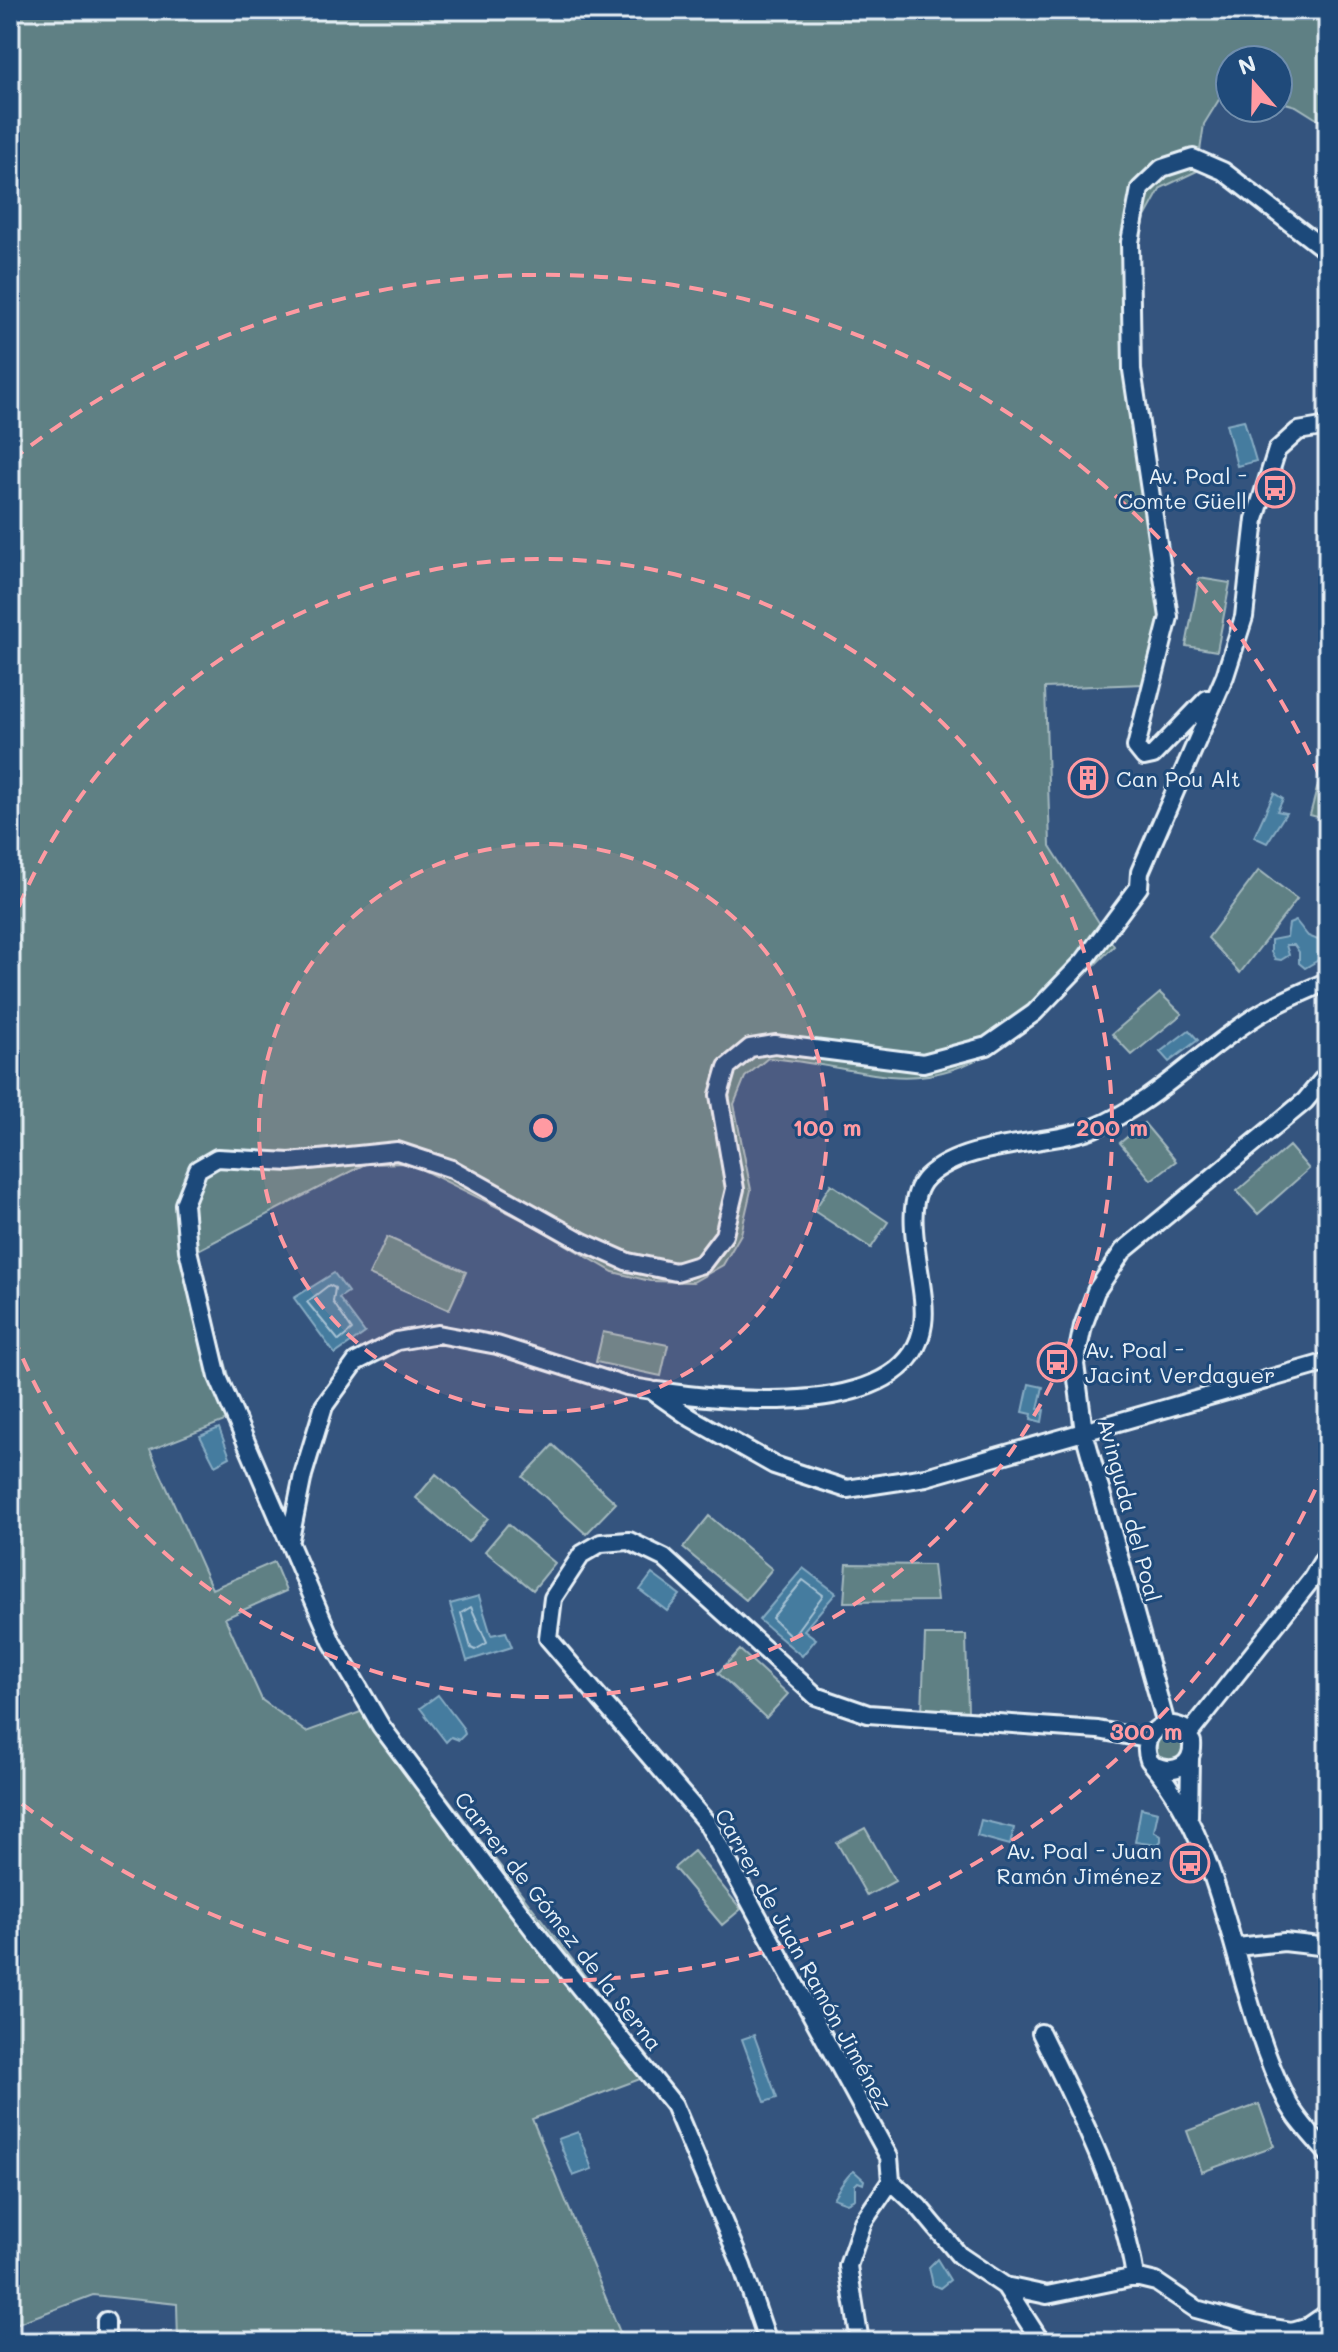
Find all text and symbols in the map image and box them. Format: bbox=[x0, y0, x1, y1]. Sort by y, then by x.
north arrow bbox=[1214, 44, 1294, 124]
text: N bbox=[1234, 48, 1260, 81]
place label: Av. Poal - Comte Güell bbox=[1117, 461, 1247, 515]
bus stop icon: Av. Poal - Comte Güell bbox=[1254, 467, 1296, 509]
building icon: Can Pou Alt bbox=[1067, 757, 1109, 799]
place label: Can Pou Alt bbox=[1116, 764, 1241, 793]
text: 100 m bbox=[792, 1111, 862, 1142]
text: 200 m bbox=[1076, 1111, 1148, 1142]
centre of rings bbox=[529, 1114, 557, 1142]
place label: Av. Poal - Jacint Verdaguer bbox=[1085, 1335, 1275, 1389]
bus stop icon: Av. Poal - Jacint Verdaguer bbox=[1036, 1341, 1078, 1383]
street label: Avinguda del Poal bbox=[1092, 1415, 1168, 1605]
text: 300 m bbox=[1110, 1715, 1182, 1746]
street label: Carrer de Gómez de la Serna bbox=[449, 1785, 669, 2057]
street label: Carrer de Juan Ramón Jiménez bbox=[709, 1803, 899, 2115]
place label: Av. Poal - Juan Ramón Jiménez bbox=[996, 1836, 1162, 1890]
bus stop icon: Av. Poal - Juan Ramón Jiménez bbox=[1169, 1842, 1211, 1884]

